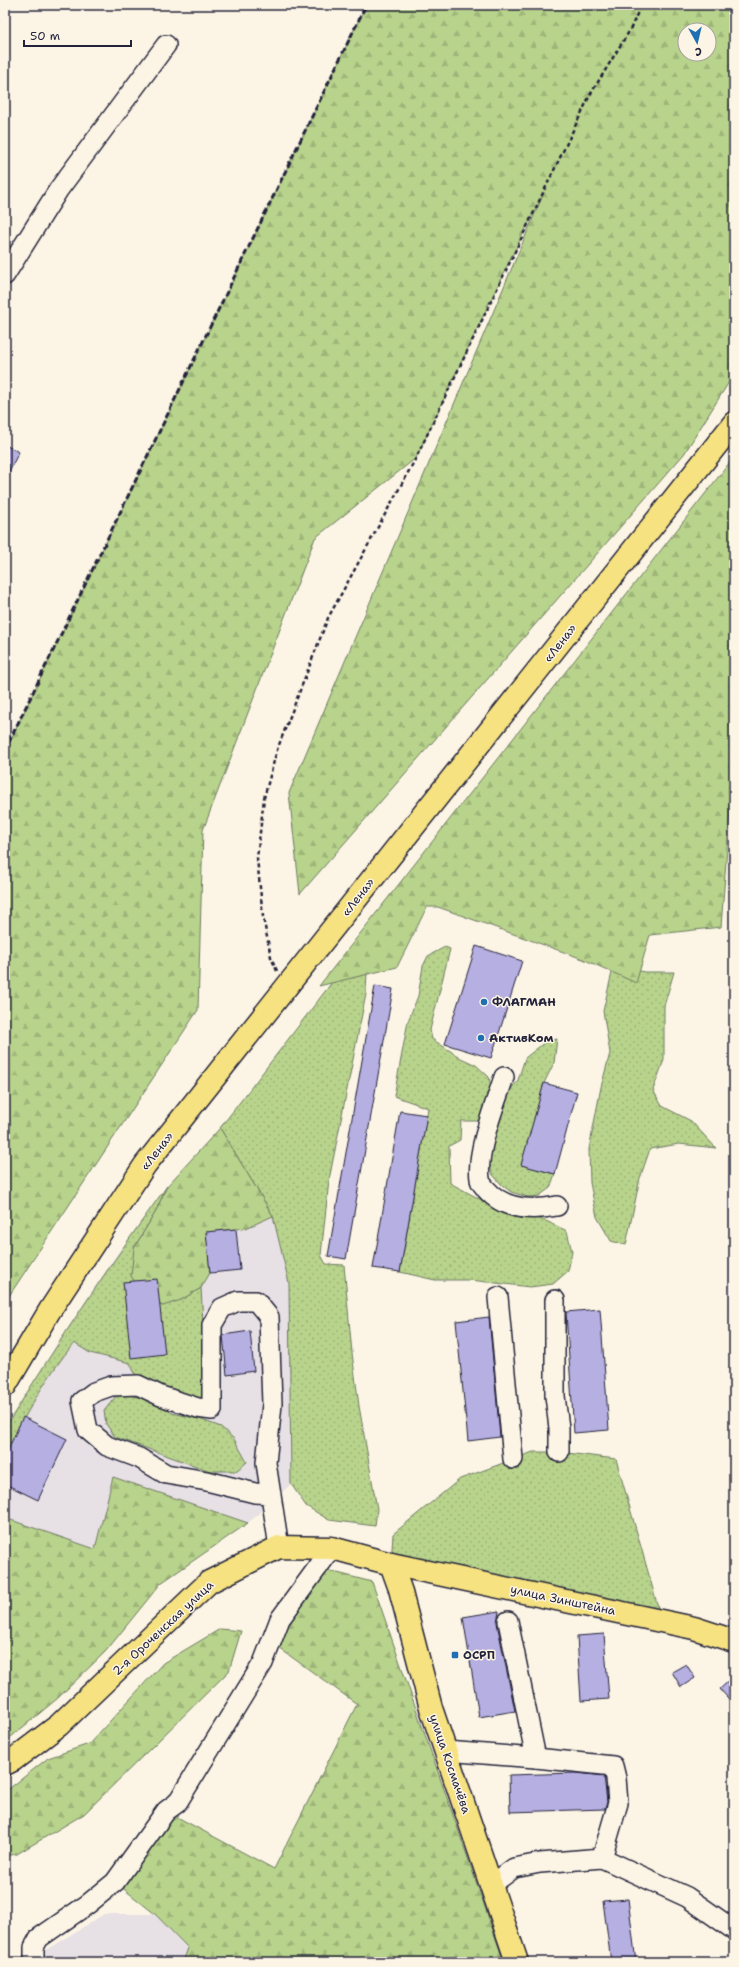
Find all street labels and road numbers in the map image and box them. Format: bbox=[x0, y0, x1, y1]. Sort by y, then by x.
street label: «Лена» bbox=[540, 620, 580, 665]
street label: «Лена» bbox=[338, 874, 378, 919]
street label: «Лена» bbox=[137, 1128, 177, 1173]
street label: 2-я Ороченская улица bbox=[109, 1577, 217, 1679]
street label: улица Зинштейна bbox=[509, 1581, 618, 1619]
street label: улица Космачёва bbox=[425, 1712, 475, 1816]

